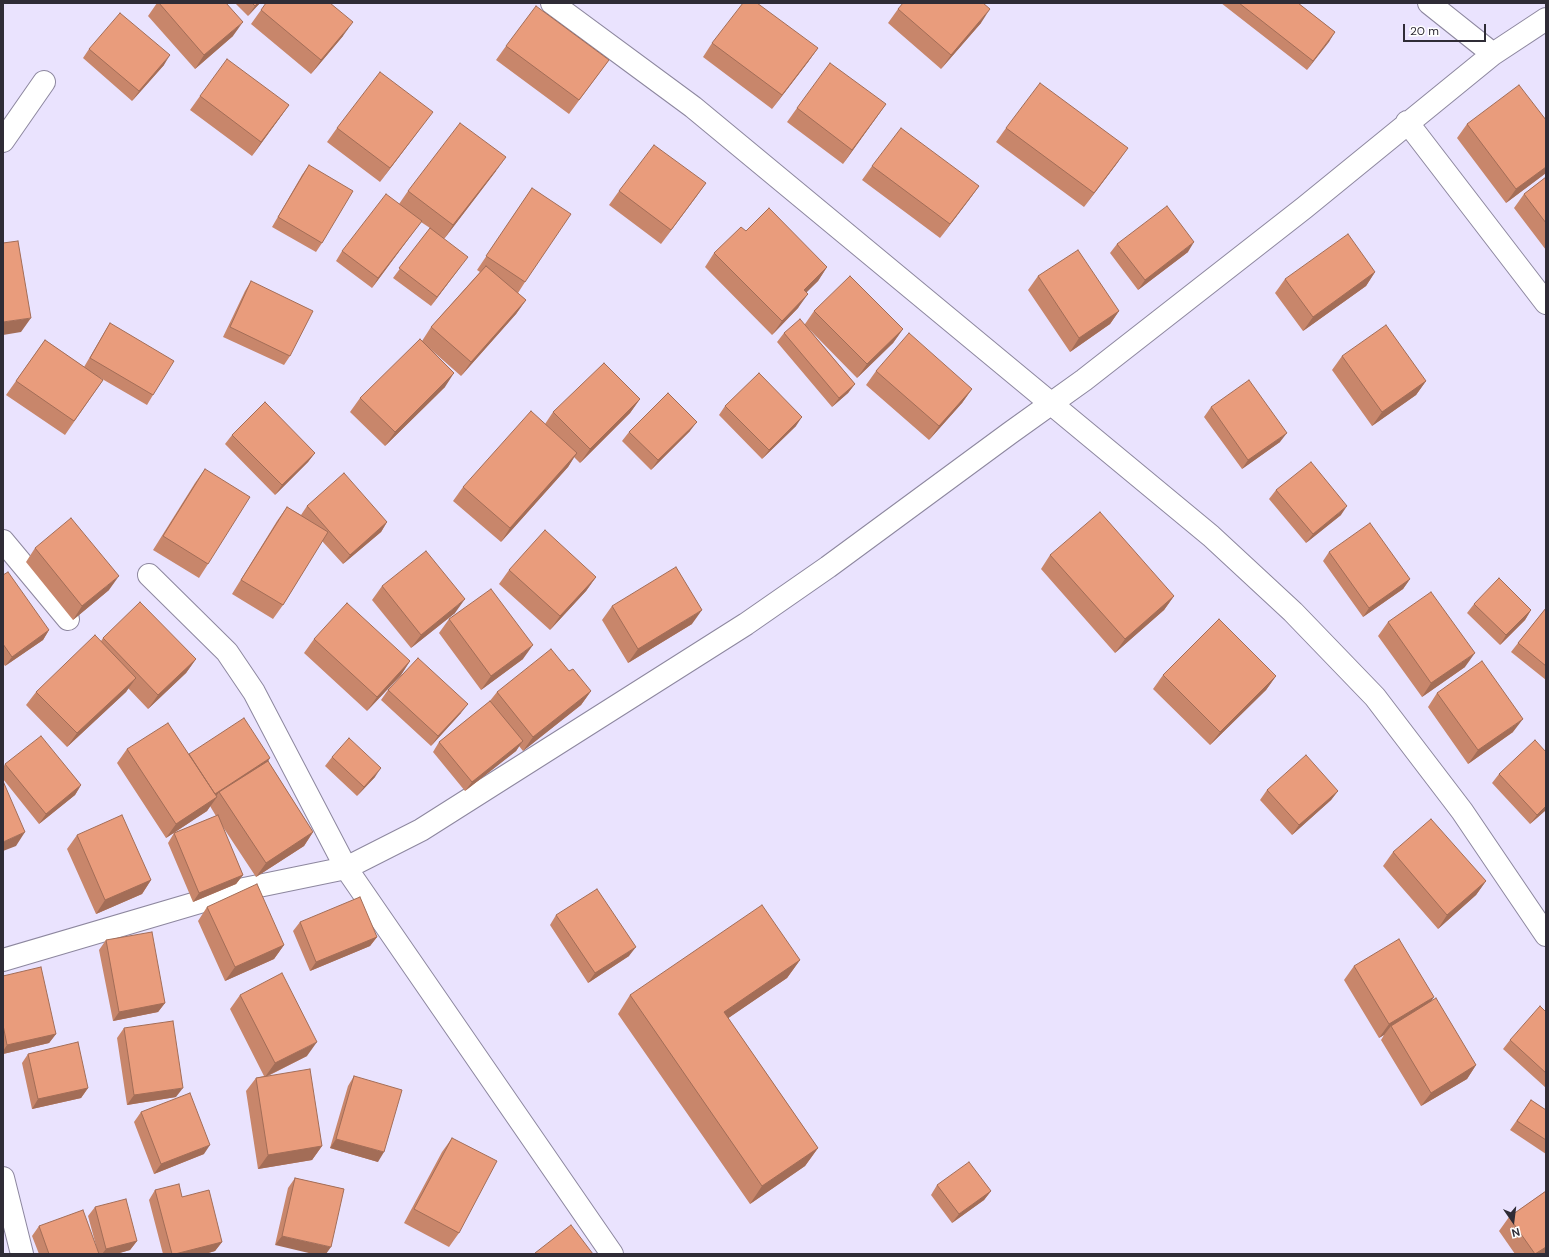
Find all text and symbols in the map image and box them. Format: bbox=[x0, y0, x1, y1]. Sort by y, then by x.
scale bar bbox=[1405, 16, 1488, 42]
text: 20 m bbox=[1410, 23, 1439, 39]
north arrow bbox=[1493, 1201, 1533, 1241]
text: N bbox=[1510, 1225, 1521, 1240]

